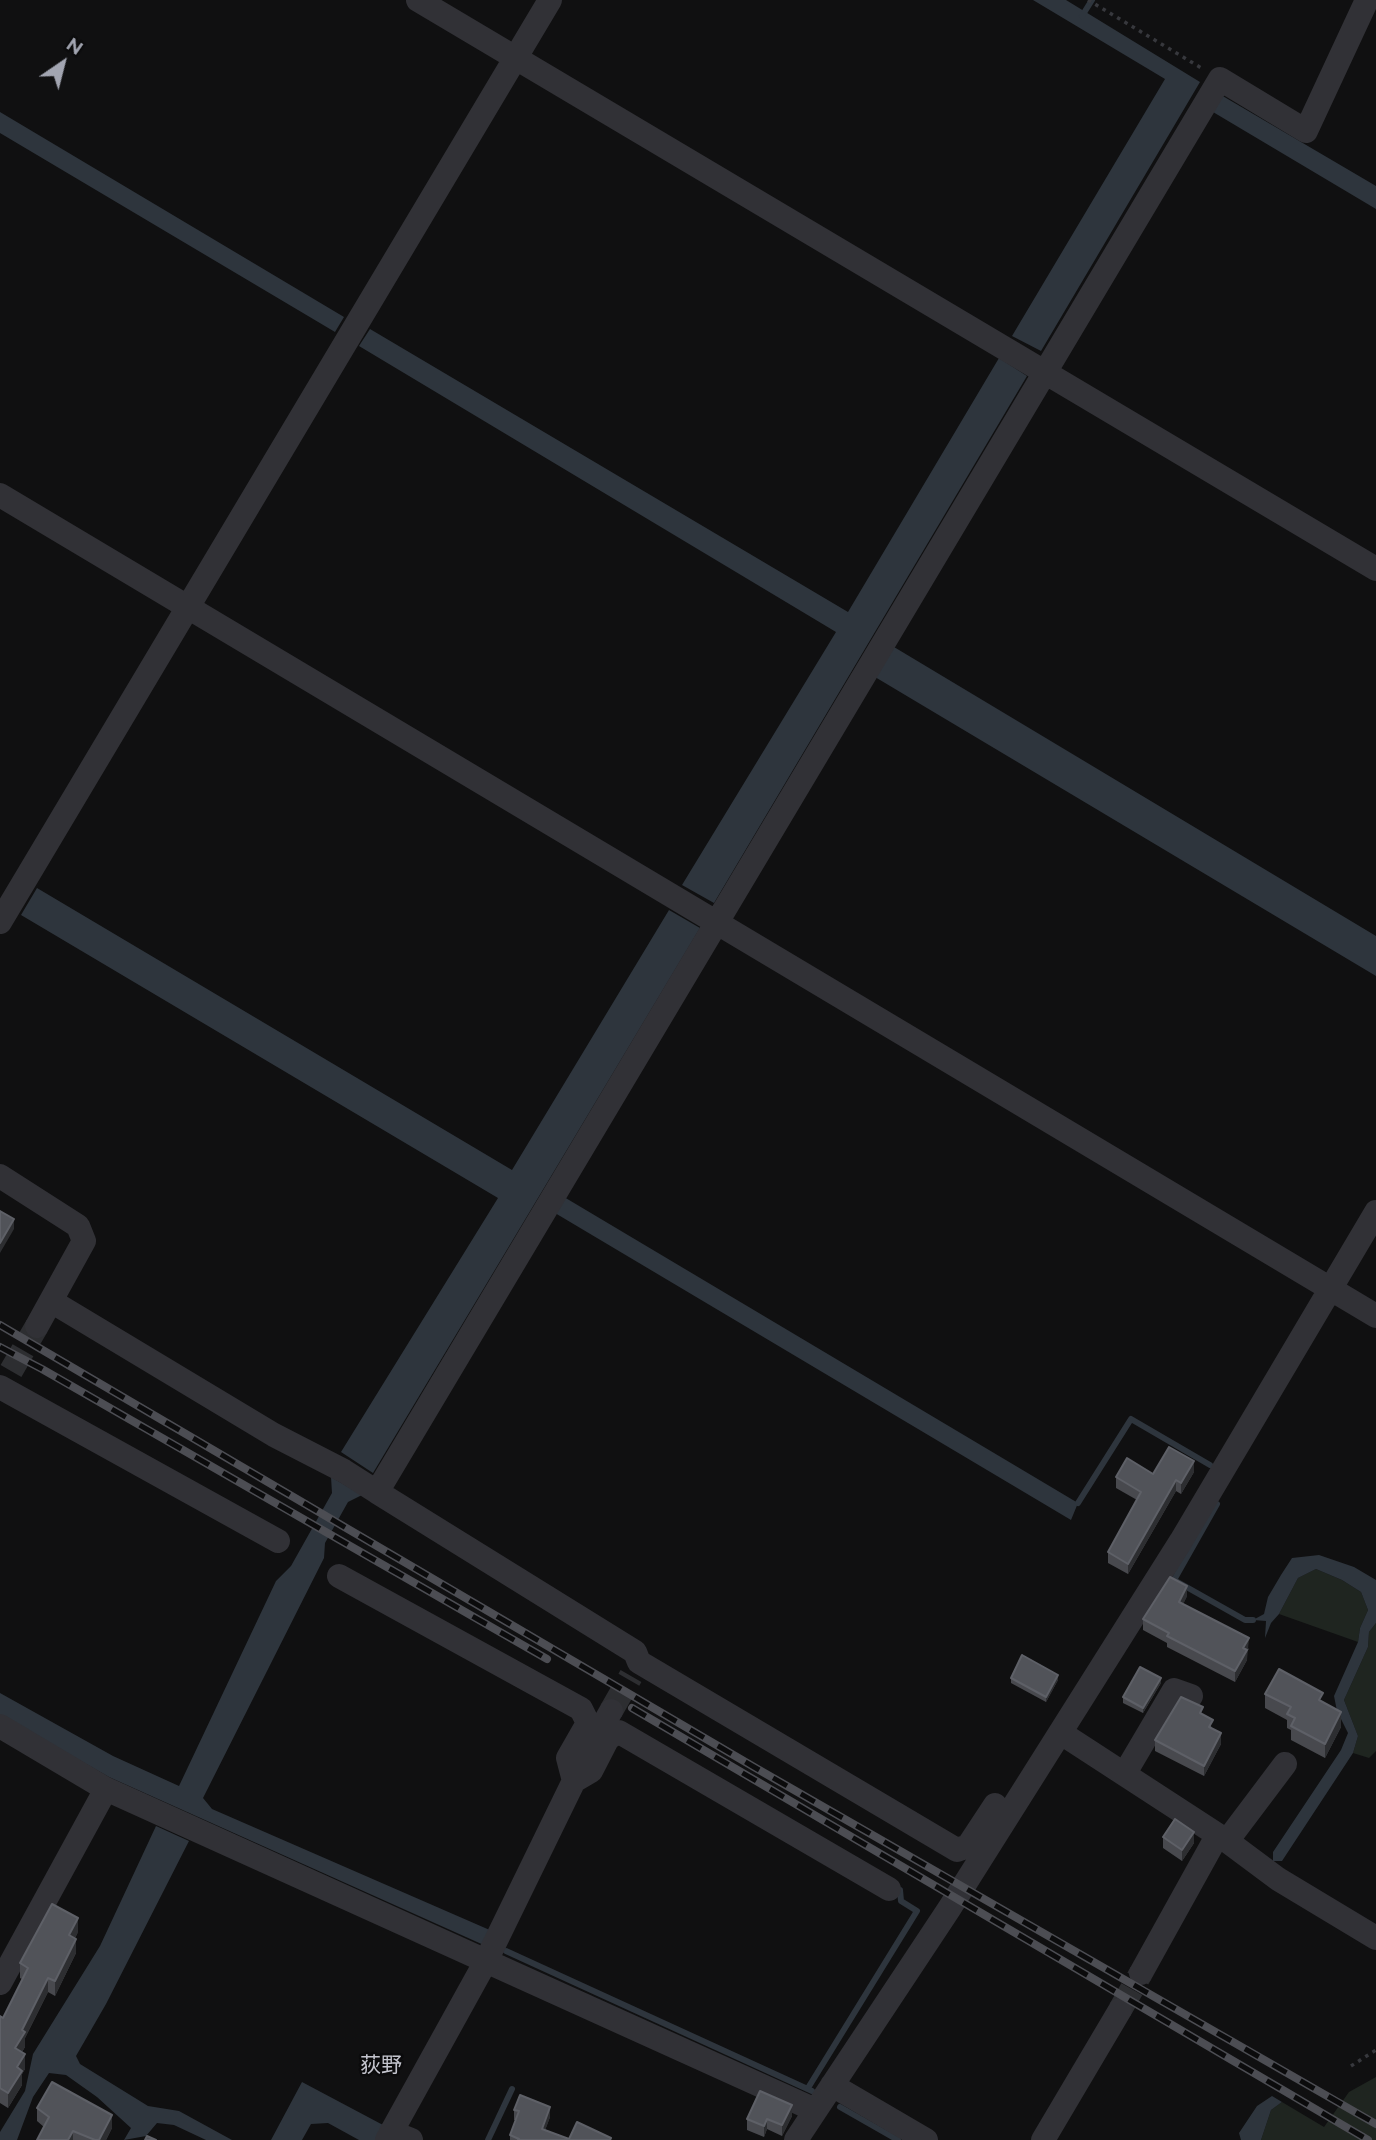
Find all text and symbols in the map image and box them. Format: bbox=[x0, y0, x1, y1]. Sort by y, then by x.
north arrow bbox=[28, 28, 98, 98]
text: N bbox=[63, 33, 87, 59]
district label: 荻野 bbox=[360, 2053, 402, 2079]

